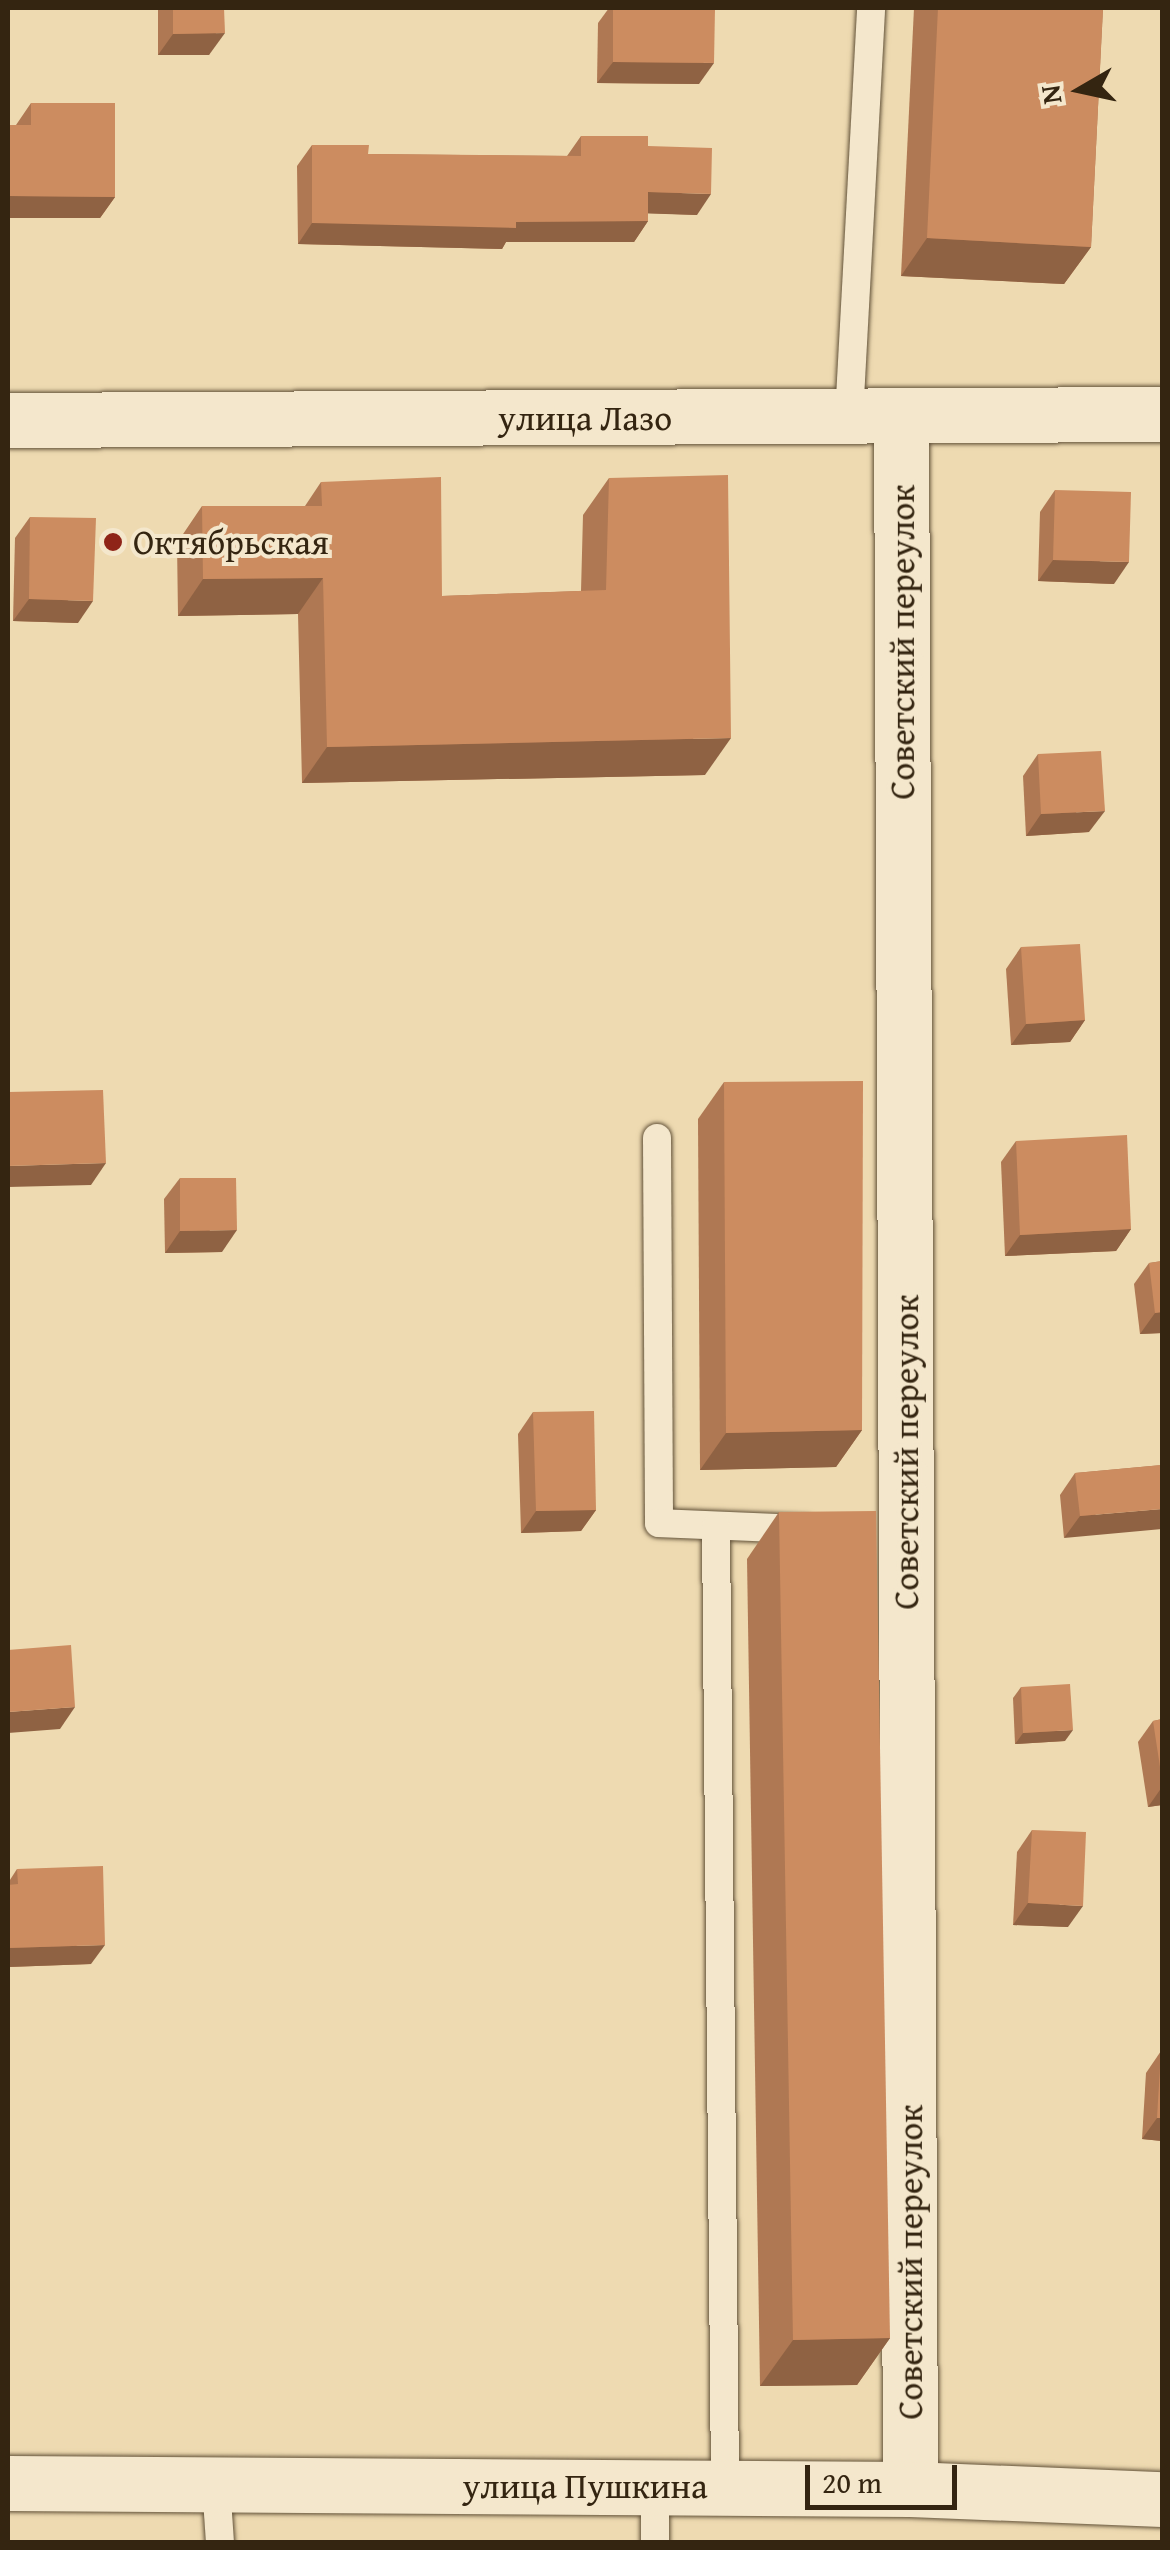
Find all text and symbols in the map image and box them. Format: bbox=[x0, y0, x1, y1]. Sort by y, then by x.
north arrow bbox=[1030, 40, 1130, 140]
text: N bbox=[1028, 82, 1072, 107]
street label: улица Лазо bbox=[498, 397, 672, 439]
street label: Советский переулок bbox=[881, 484, 923, 800]
place label: Октябрьская bbox=[133, 521, 329, 563]
marker: Октябрьская bbox=[102, 531, 124, 553]
street label: Советский переулок bbox=[885, 1294, 927, 1610]
street label: Советский переулок bbox=[889, 2104, 931, 2420]
scale bar bbox=[810, 2445, 962, 2507]
text: 20 m bbox=[822, 2460, 882, 2504]
street label: улица Пушкина bbox=[462, 2465, 708, 2507]

